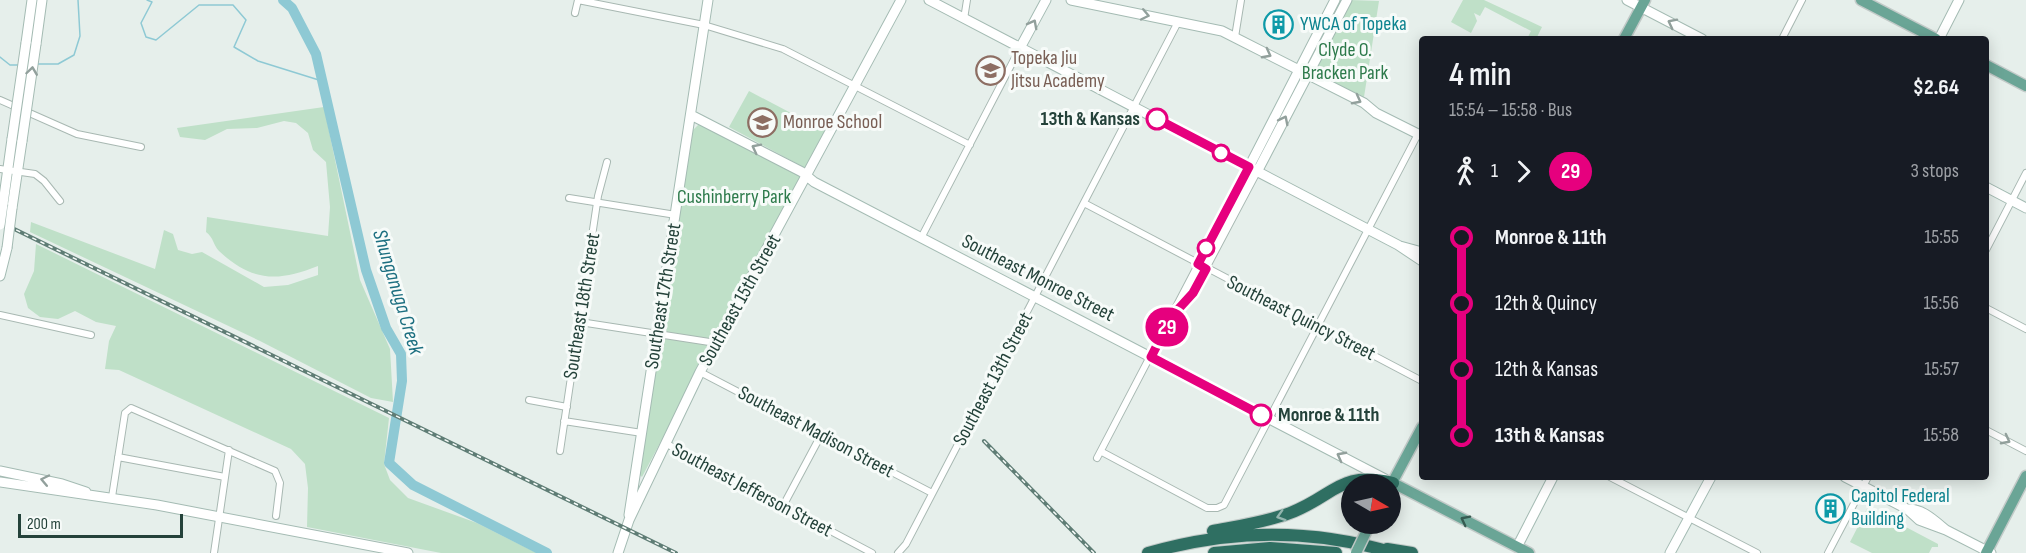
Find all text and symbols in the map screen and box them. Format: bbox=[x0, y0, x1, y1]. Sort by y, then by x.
one-way arrow bbox=[1140, 8, 1150, 21]
building icon: YWCA of Topeka bbox=[1263, 8, 1295, 40]
place label: YWCA of Topeka bbox=[1300, 12, 1407, 36]
one-way arrow bbox=[1667, 19, 1678, 30]
one-way arrow bbox=[1026, 20, 1037, 30]
park label: Clyde O. Bracken Park bbox=[1302, 38, 1389, 85]
place label: Topeka Jiu Jitsu Academy bbox=[1010, 46, 1105, 93]
one-way arrow bbox=[1261, 47, 1271, 58]
school or university icon: Topeka Jiu Jitsu Academy bbox=[974, 54, 1006, 86]
text: 4 min bbox=[1449, 55, 1511, 95]
one-way arrow bbox=[25, 67, 37, 76]
text: $2.64 bbox=[1913, 74, 1959, 101]
one-way arrow bbox=[1350, 93, 1361, 104]
text: 15:54 – 15:58 · Bus bbox=[1449, 98, 1572, 122]
school or university icon: Monroe School bbox=[746, 106, 778, 138]
place label: 13th & Kansas bbox=[1041, 107, 1140, 131]
marker: 13th & Kansas bbox=[1146, 108, 1168, 130]
place label: Monroe School bbox=[783, 110, 882, 134]
one-way arrow bbox=[1277, 115, 1289, 126]
one-way arrow bbox=[752, 144, 763, 155]
unlabelled marker bbox=[1212, 144, 1230, 162]
icon: walk bbox=[1449, 155, 1482, 188]
icon: forward bbox=[1507, 155, 1540, 188]
text: 1 bbox=[1491, 159, 1498, 183]
text: 29 bbox=[1561, 159, 1580, 184]
text: 3 stops bbox=[1911, 159, 1959, 183]
park label: Cushinberry Park bbox=[677, 185, 791, 209]
street label: Southeast 17th Street bbox=[640, 221, 686, 371]
text: Monroe & 11th bbox=[1495, 224, 1606, 251]
text: 15:55 bbox=[1924, 225, 1959, 249]
water label: Shunganuga Creek bbox=[367, 226, 429, 359]
street label: Southeast Monroe Street bbox=[958, 229, 1118, 327]
street label: Southeast 15th Street bbox=[694, 230, 786, 370]
street label: Southeast 18th Street bbox=[559, 231, 605, 381]
unlabelled marker bbox=[1197, 239, 1215, 257]
street label: Southeast Quincy Street bbox=[1223, 270, 1379, 366]
text: 12th & Quincy bbox=[1495, 290, 1597, 317]
text: 15:56 bbox=[1923, 291, 1959, 315]
street label: Southeast 13th Street bbox=[948, 308, 1038, 450]
line badge: 29 bbox=[1140, 308, 1194, 346]
text: 29 bbox=[1157, 315, 1177, 340]
text: 12th & Kansas bbox=[1495, 356, 1598, 383]
text: 15:57 bbox=[1924, 357, 1959, 381]
street label: Southeast Madison Street bbox=[734, 381, 898, 483]
place label: Monroe & 11th bbox=[1278, 403, 1379, 427]
marker: Monroe & 11th bbox=[1250, 404, 1272, 426]
text: 13th & Kansas bbox=[1495, 422, 1604, 449]
text: 15:58 bbox=[1923, 423, 1959, 447]
one-way arrow bbox=[2000, 433, 2010, 444]
street label: Southeast Jefferson Street bbox=[668, 438, 836, 542]
one-way arrow bbox=[1336, 452, 1347, 463]
one-way arrow bbox=[40, 474, 50, 487]
north arrow bbox=[1341, 474, 1401, 534]
map controls bbox=[1341, 474, 1401, 534]
place label: Capitol Federal Building bbox=[1851, 484, 1950, 531]
building icon: Capitol Federal Building bbox=[1814, 492, 1846, 524]
one-way arrow bbox=[1276, 509, 1287, 521]
scale bar bbox=[18, 511, 183, 538]
text: 200 m bbox=[27, 515, 61, 534]
one-way arrow bbox=[1461, 516, 1471, 527]

